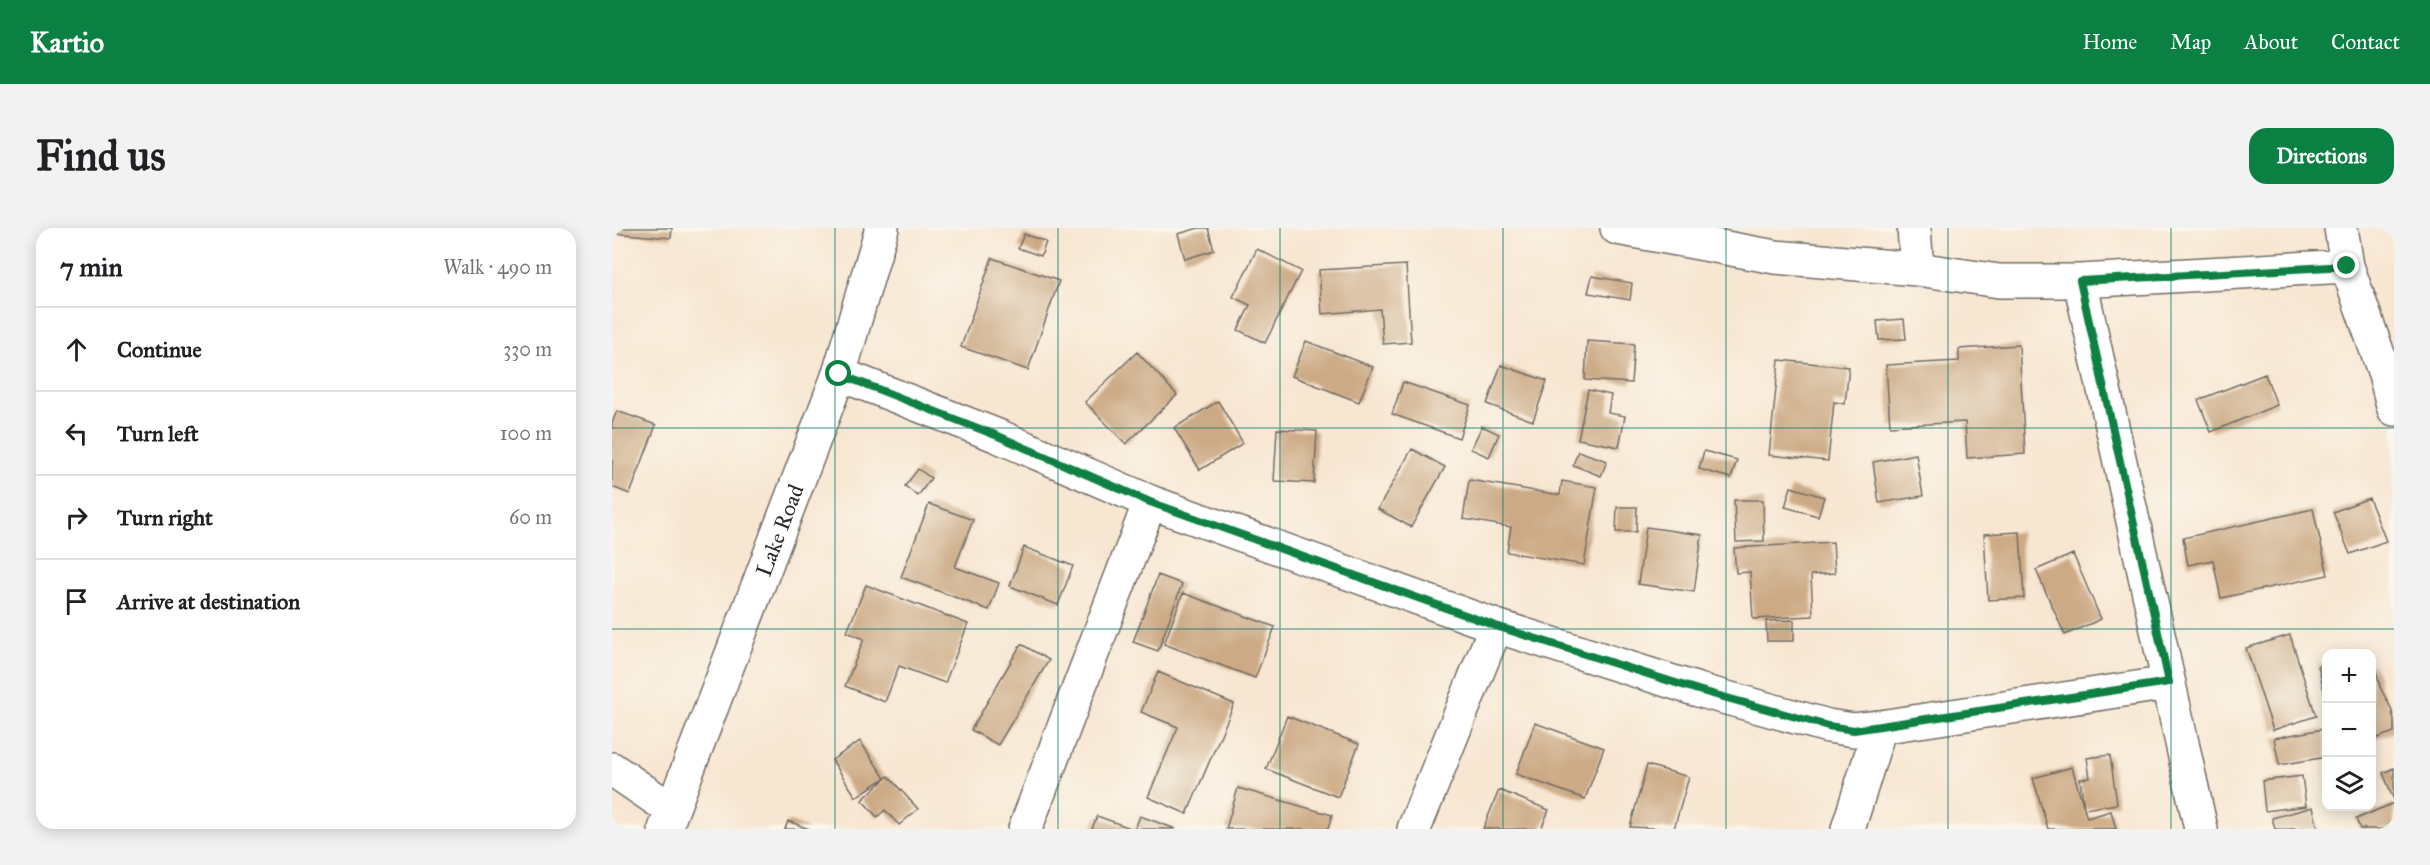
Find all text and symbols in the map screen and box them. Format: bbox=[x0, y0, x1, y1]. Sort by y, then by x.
text: Kartio bbox=[30, 25, 104, 60]
text: Home bbox=[2082, 29, 2137, 55]
text: Map bbox=[2170, 29, 2211, 55]
text: About bbox=[2244, 29, 2298, 55]
text: Contact bbox=[2331, 29, 2400, 55]
button: Directions bbox=[2249, 128, 2394, 184]
text: Find us bbox=[36, 130, 166, 182]
text: 7 min bbox=[60, 251, 123, 283]
route end bbox=[2333, 252, 2359, 278]
text: Walk · 490 m bbox=[443, 255, 552, 279]
icon: ahead bbox=[60, 333, 93, 366]
text: Continue bbox=[117, 336, 202, 363]
text: 330 m bbox=[503, 337, 552, 361]
route start bbox=[825, 360, 851, 386]
icon: left bbox=[60, 417, 93, 450]
text: Turn left bbox=[117, 420, 199, 447]
text: 100 m bbox=[500, 421, 552, 445]
street label: Lake Road bbox=[749, 480, 809, 580]
icon: right bbox=[60, 501, 93, 534]
text: Turn right bbox=[117, 504, 213, 531]
text: 60 m bbox=[509, 505, 552, 529]
icon: arrive bbox=[60, 585, 93, 618]
text: Arrive at destination bbox=[117, 588, 300, 615]
map controls bbox=[2322, 649, 2376, 811]
button: + bbox=[2322, 649, 2376, 703]
button: − bbox=[2322, 703, 2376, 757]
button: layers bbox=[2322, 757, 2376, 811]

